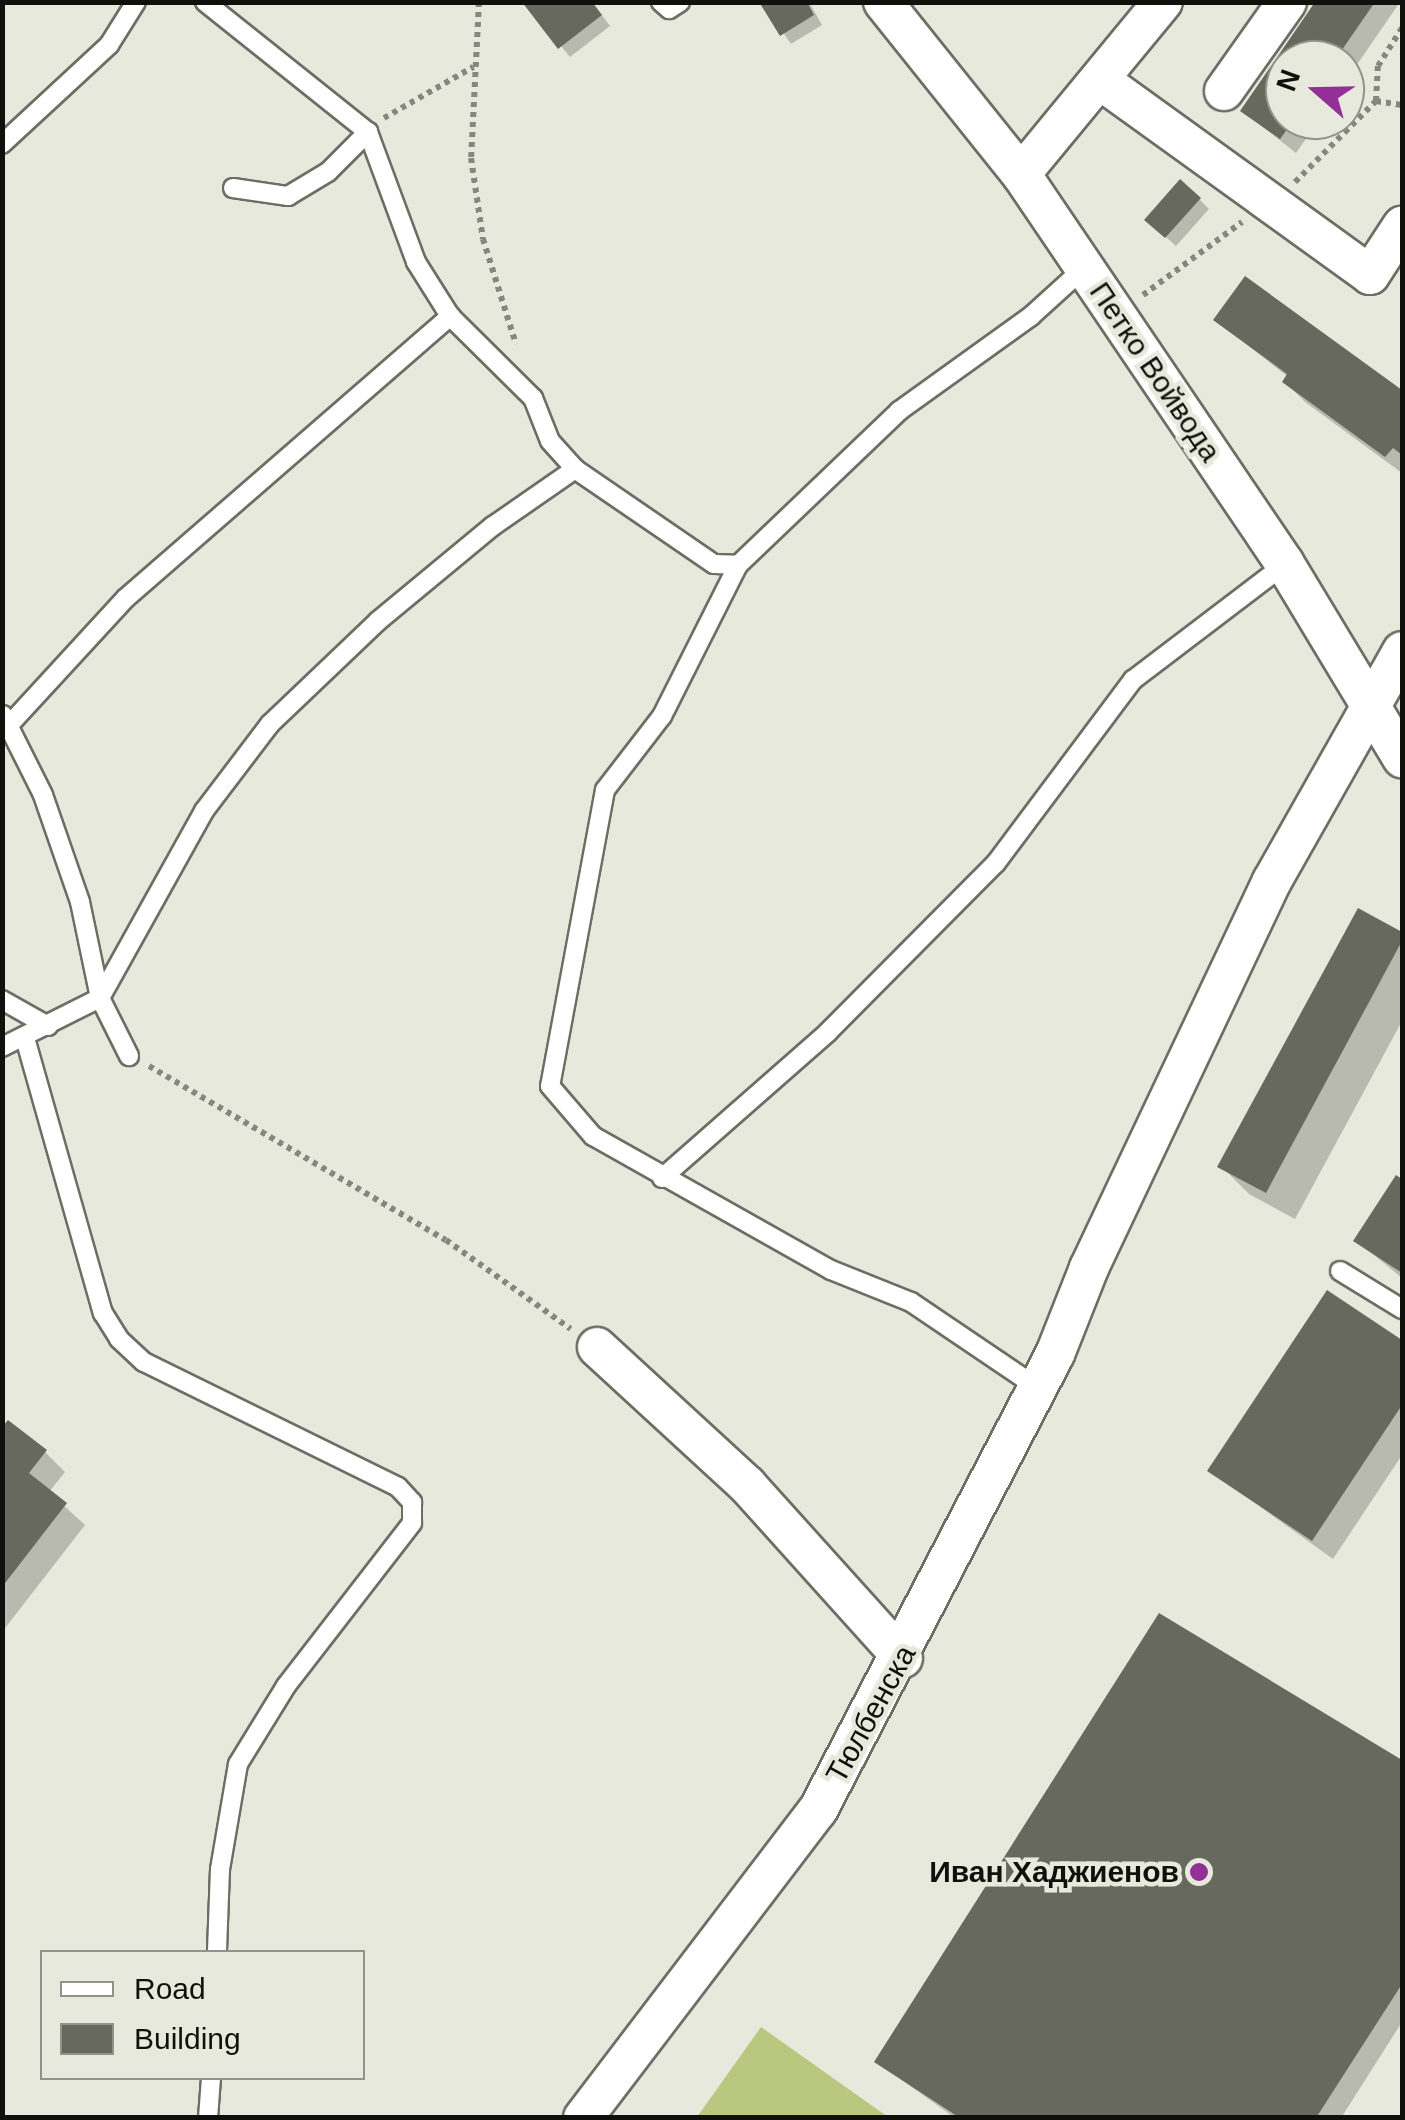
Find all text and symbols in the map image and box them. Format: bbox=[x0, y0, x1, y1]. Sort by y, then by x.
north arrow bbox=[1265, 40, 1365, 140]
text: N bbox=[1270, 65, 1306, 95]
street label: Петко Войвода bbox=[1082, 275, 1228, 469]
street label: Тюлбенска bbox=[818, 1639, 924, 1789]
place label: Иван Хаджиенов bbox=[929, 1854, 1179, 1890]
marker: Иван Хаджиенов bbox=[1188, 1861, 1210, 1883]
legend bbox=[40, 1950, 365, 2080]
text: Road bbox=[134, 1972, 206, 2005]
text: Building bbox=[134, 2022, 241, 2055]

